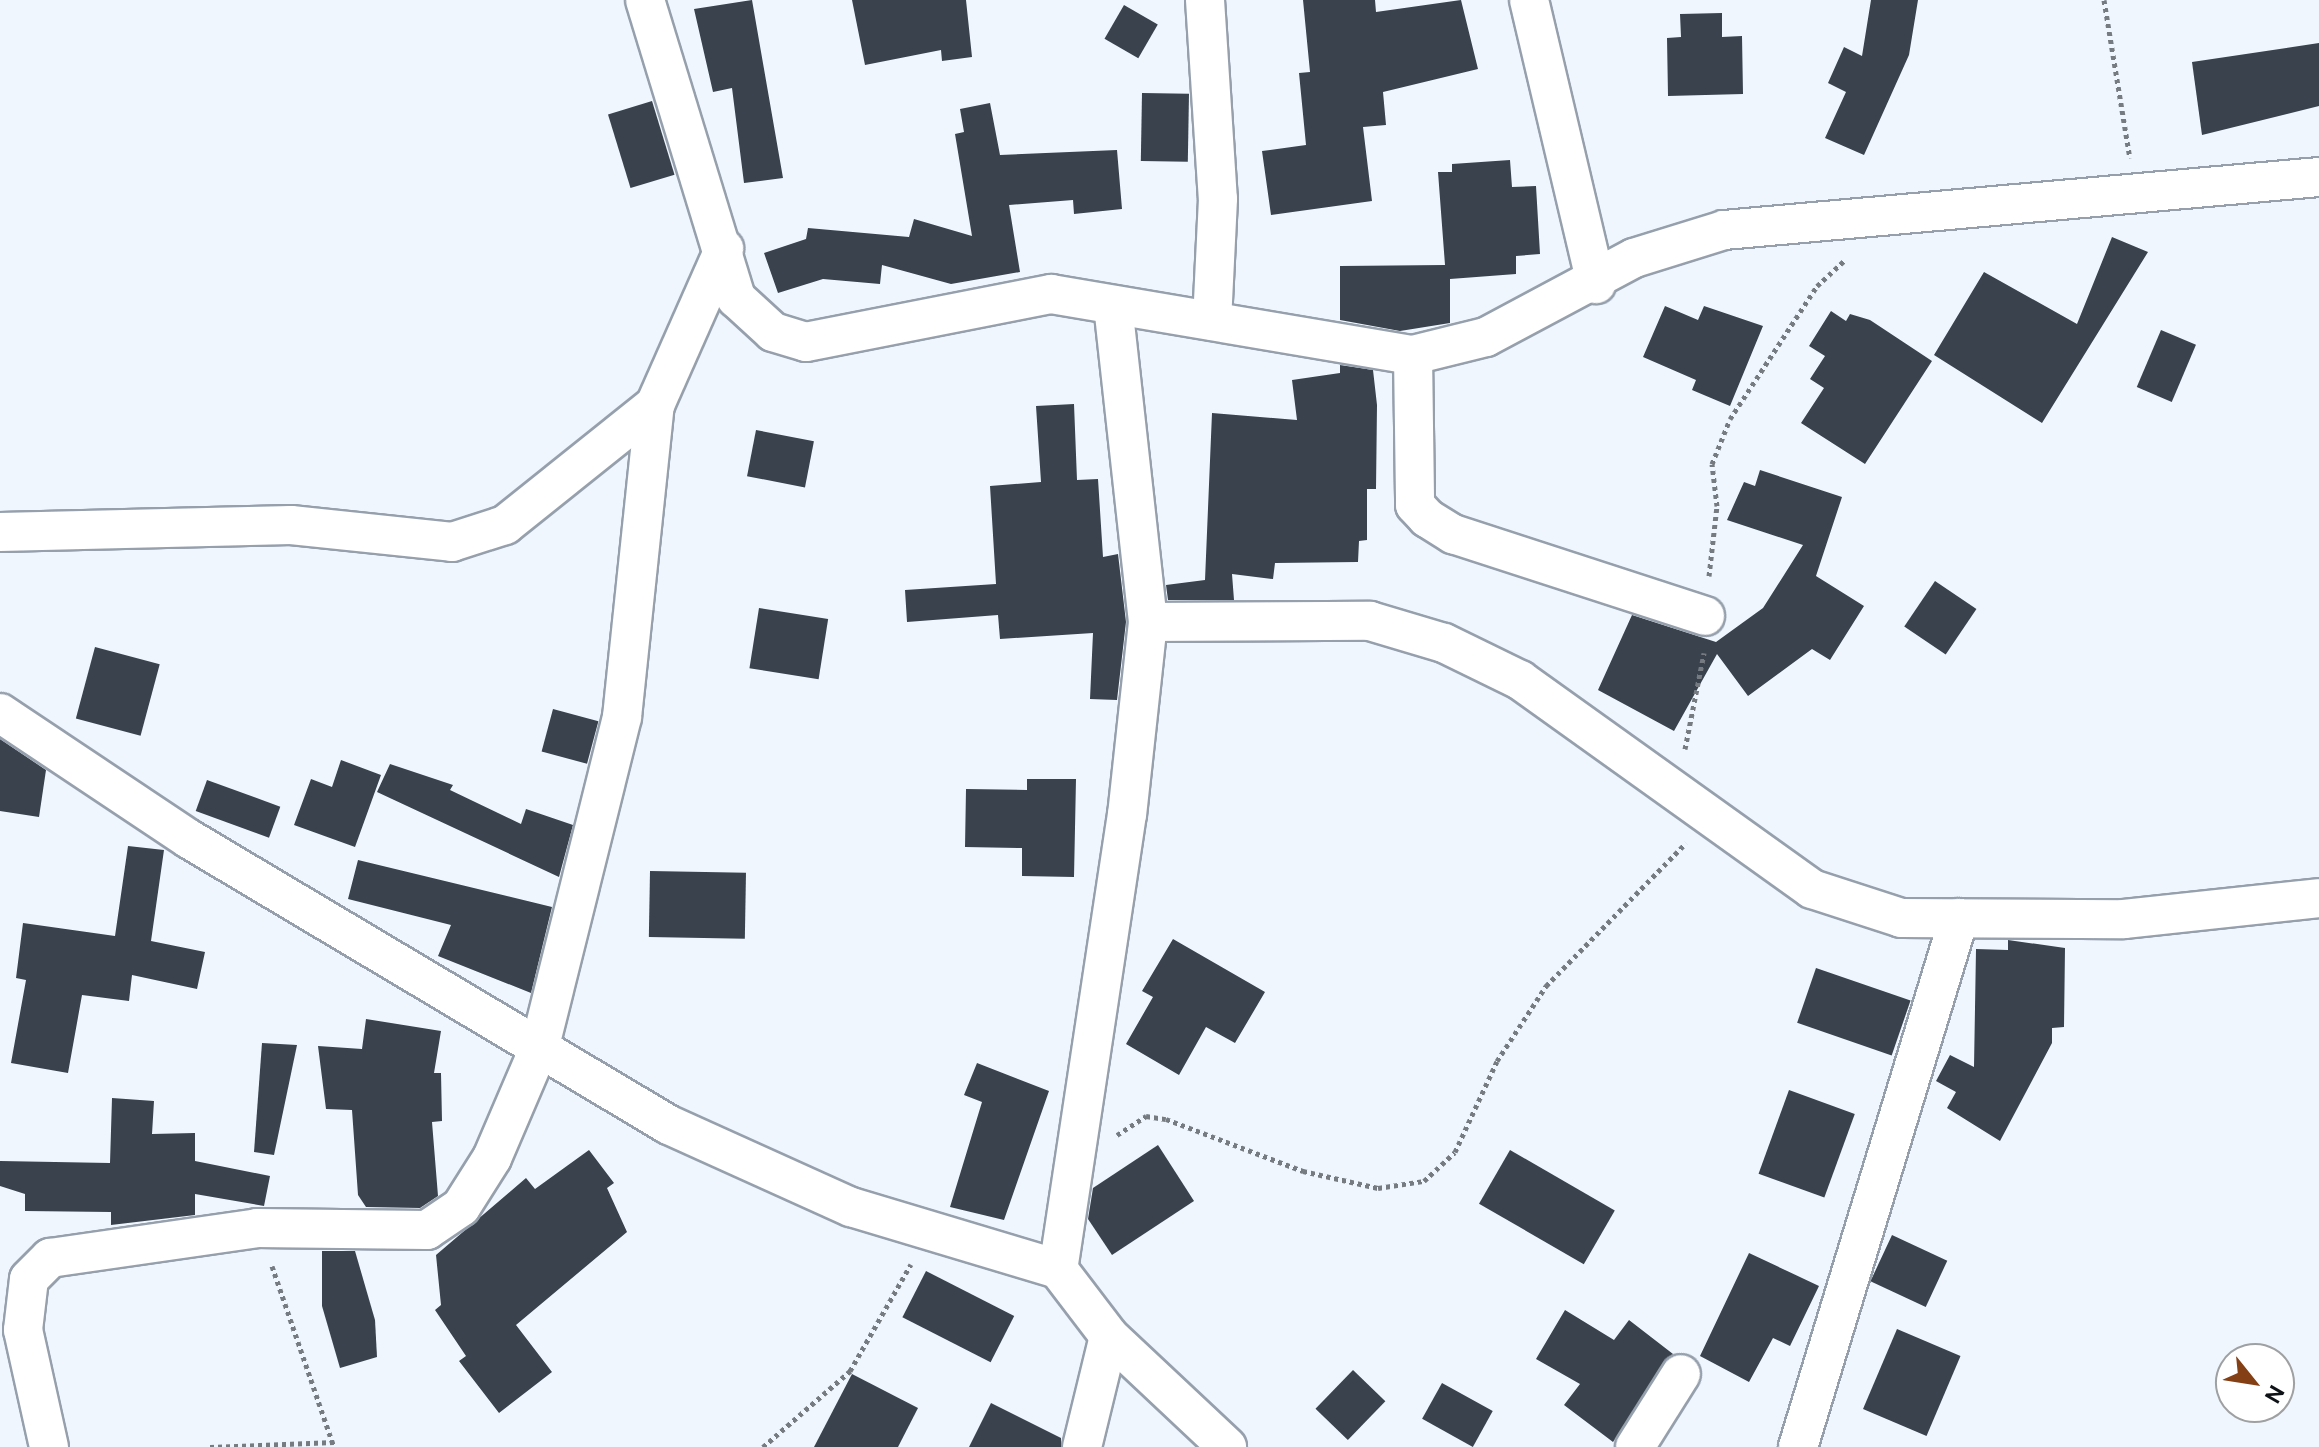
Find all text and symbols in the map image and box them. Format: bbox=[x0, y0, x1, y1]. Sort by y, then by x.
north arrow bbox=[2215, 1343, 2295, 1423]
text: N bbox=[2258, 1380, 2291, 1408]

